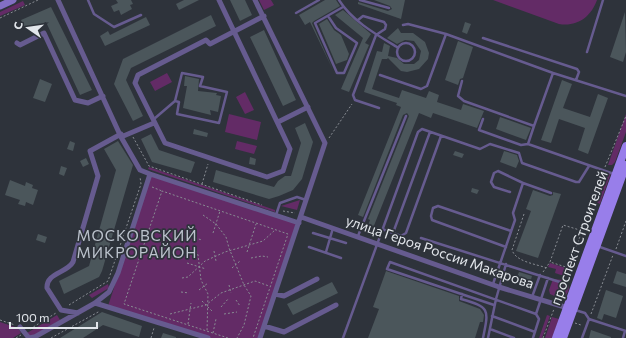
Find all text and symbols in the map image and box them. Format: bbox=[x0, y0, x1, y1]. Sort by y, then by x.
north arrow bbox=[8, 8, 48, 48]
text: С bbox=[11, 20, 25, 31]
street label: проспект Строителей bbox=[546, 168, 611, 307]
street label: улица Героя России Макарова bbox=[344, 211, 536, 292]
district label: МОСКОВСКИЙ МИКРОРАЙОН bbox=[76, 226, 198, 261]
scale bar bbox=[10, 304, 97, 330]
text: 100 m bbox=[16, 310, 50, 324]

